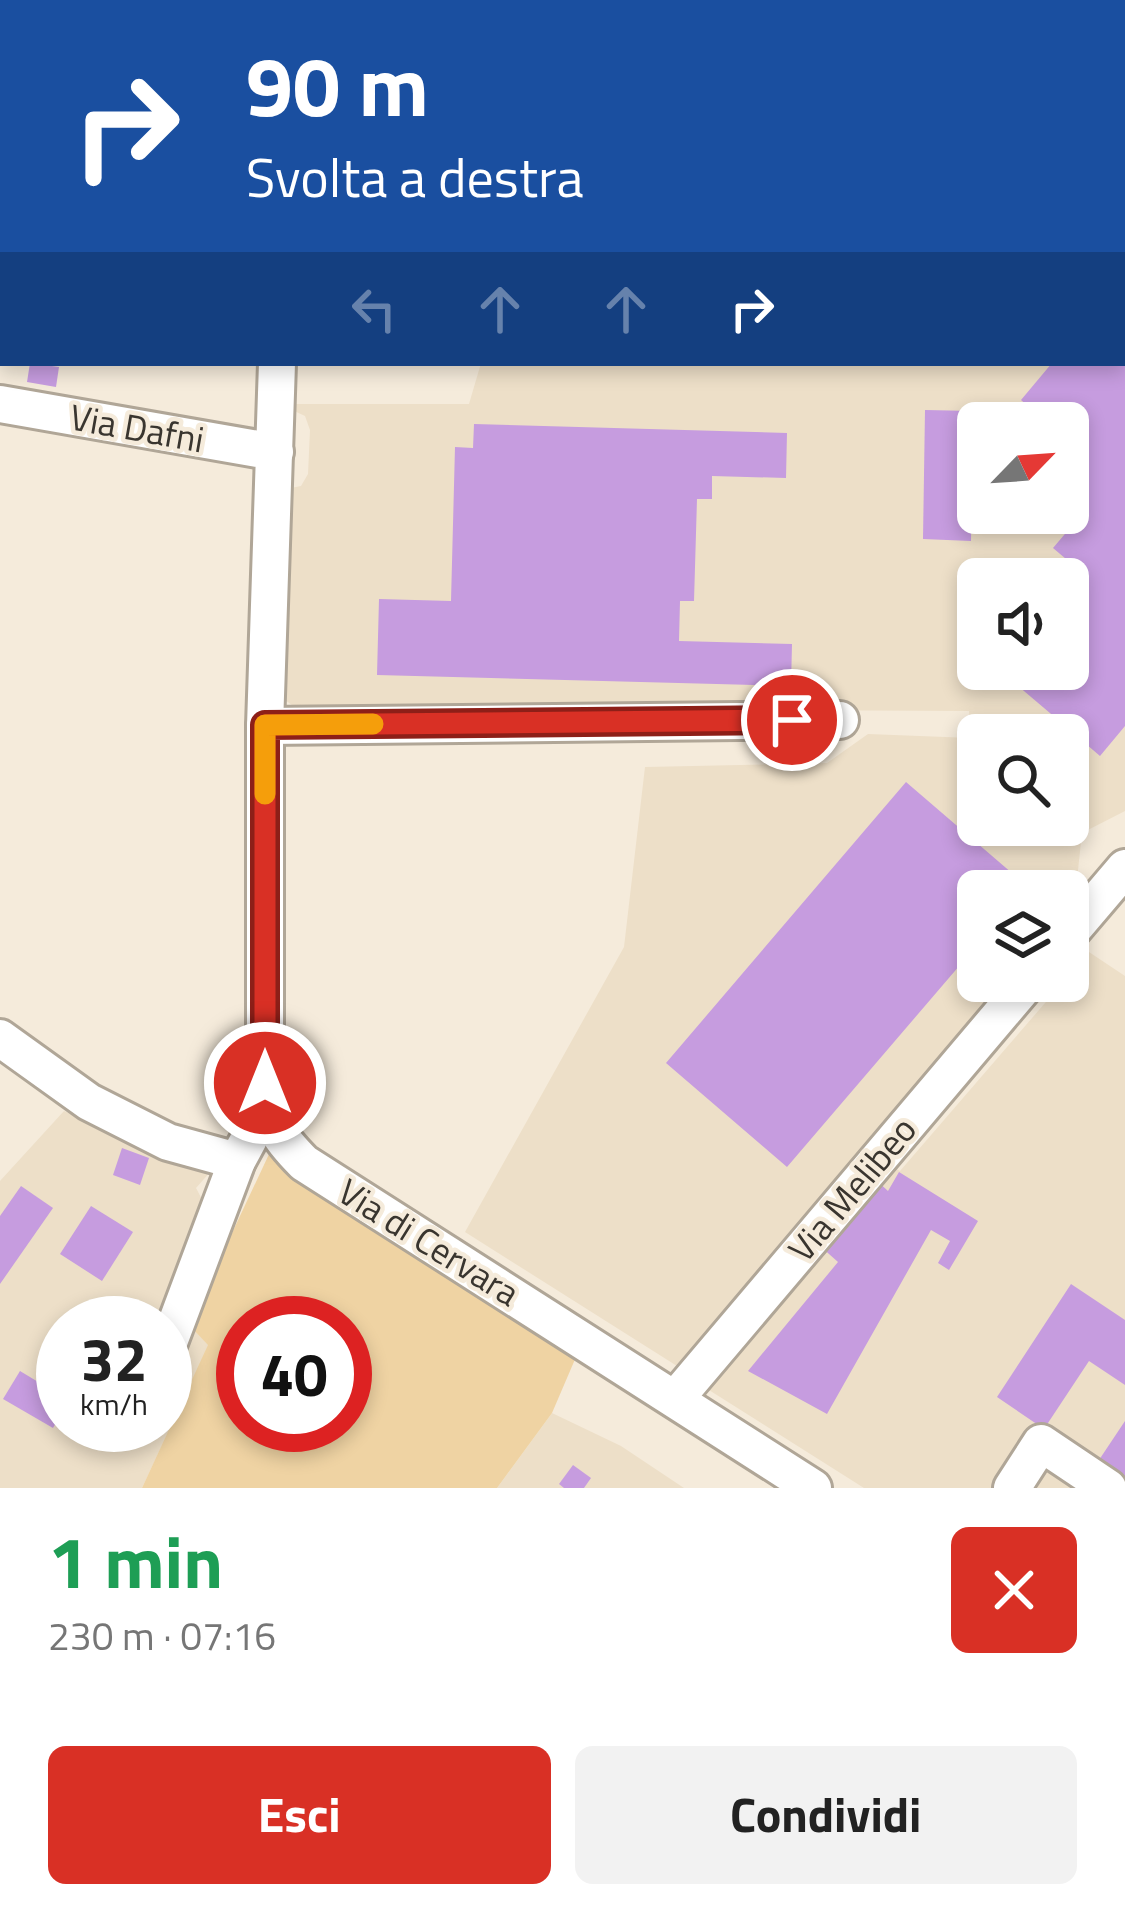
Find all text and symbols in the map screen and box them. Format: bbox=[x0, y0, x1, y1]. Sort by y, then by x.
text: 90 m bbox=[246, 21, 429, 149]
icon: right bbox=[48, 48, 204, 204]
text: Svolta a destra bbox=[246, 136, 584, 218]
icon: left bbox=[341, 276, 407, 342]
icon: ahead bbox=[467, 276, 533, 342]
icon: ahead bbox=[593, 276, 659, 342]
icon: right bbox=[719, 276, 785, 342]
street label: Via Dafni bbox=[66, 389, 208, 466]
north arrow bbox=[957, 402, 1089, 534]
map controls bbox=[957, 402, 1089, 1002]
button: sound bbox=[957, 558, 1089, 690]
pin bbox=[741, 669, 843, 771]
icon: arrive bbox=[759, 687, 825, 753]
button: search bbox=[957, 714, 1089, 846]
button: layers bbox=[957, 870, 1089, 1002]
position arrow bbox=[202, 1020, 328, 1146]
street label: Via Melibeo bbox=[774, 1104, 929, 1274]
street label: Via di Cervara bbox=[328, 1164, 531, 1319]
speed limit sign: 40 bbox=[216, 1296, 372, 1452]
text: 32 bbox=[80, 1313, 148, 1404]
text: km/h bbox=[80, 1381, 148, 1427]
text: 1 min bbox=[48, 1506, 223, 1616]
button: close bbox=[951, 1527, 1077, 1653]
text: 230 m · 07:16 bbox=[48, 1606, 276, 1665]
button: Esci bbox=[48, 1746, 551, 1884]
button: Condividi bbox=[575, 1746, 1077, 1884]

